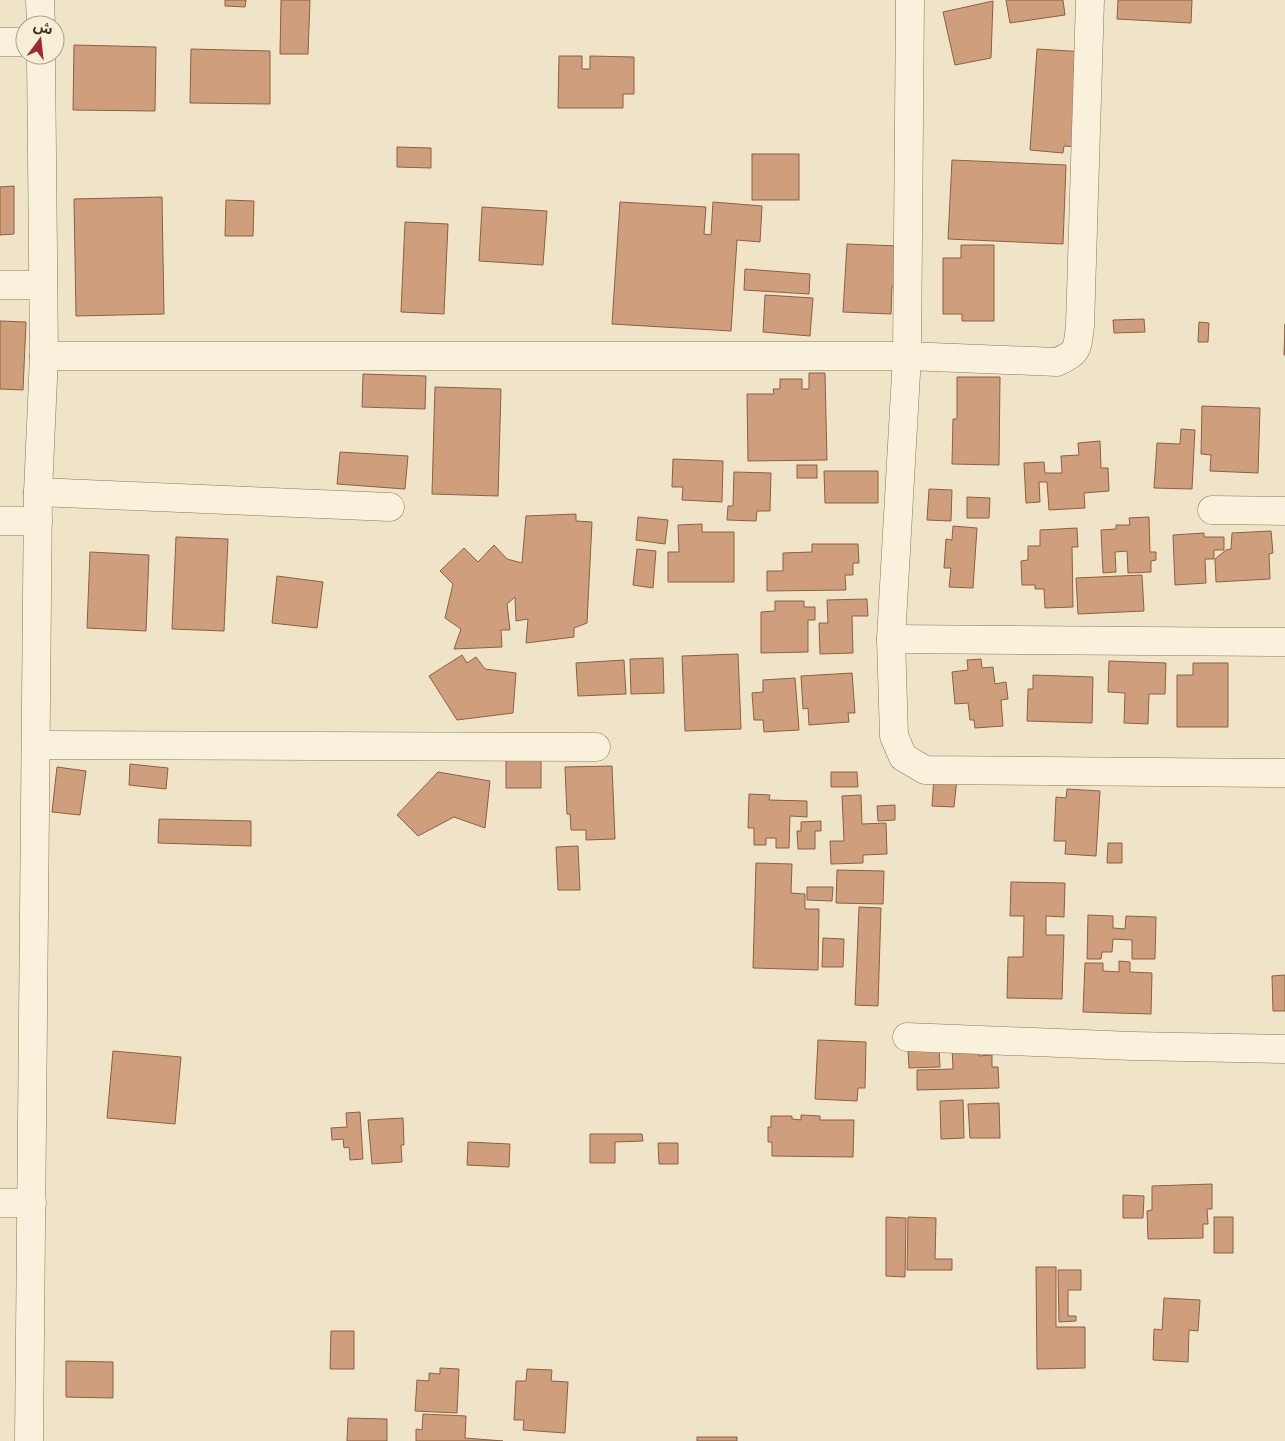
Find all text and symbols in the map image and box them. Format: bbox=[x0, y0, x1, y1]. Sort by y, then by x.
north arrow bbox=[15, 15, 65, 65]
text: ش bbox=[32, 17, 55, 39]

